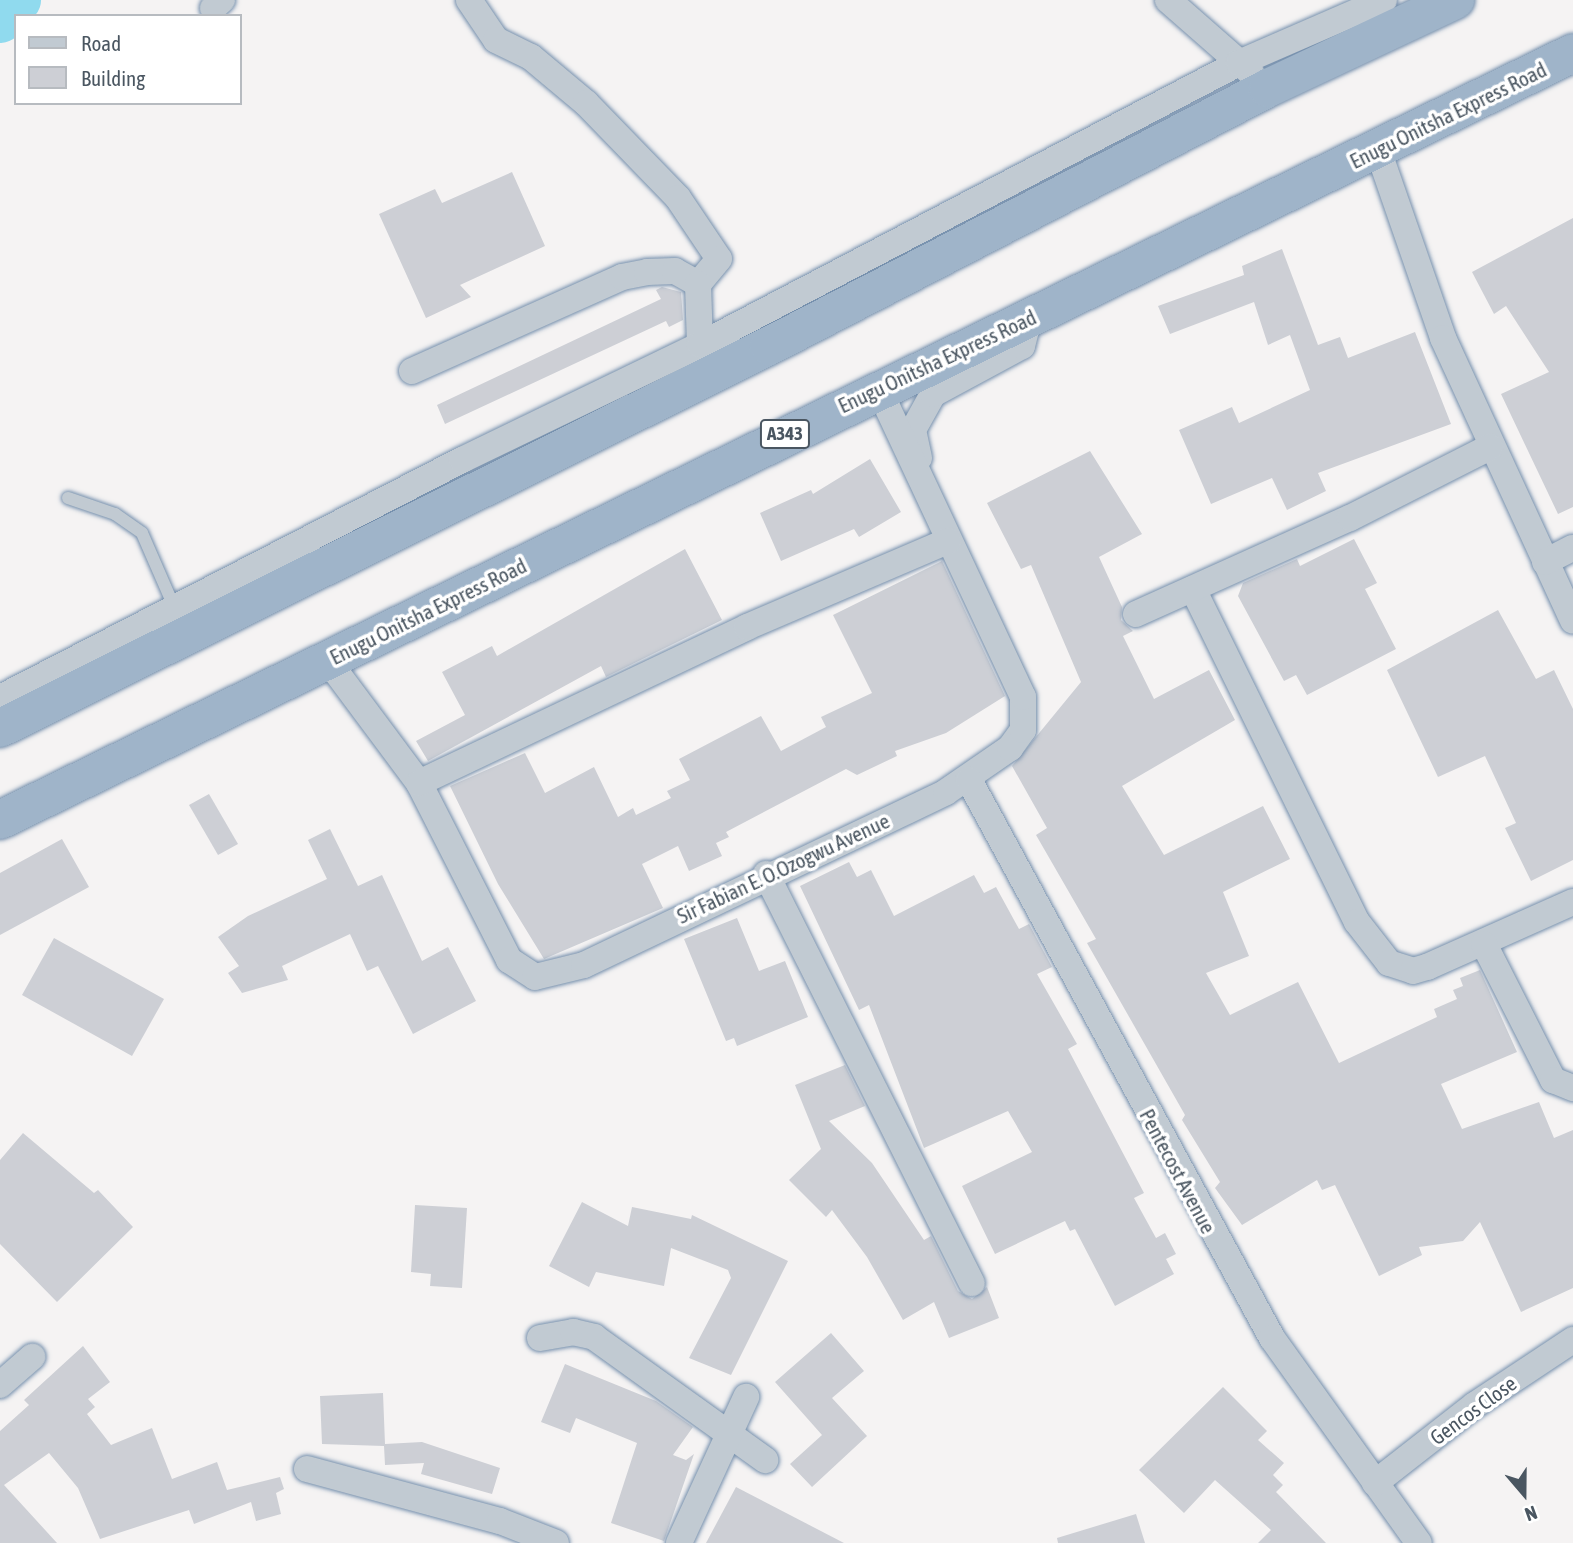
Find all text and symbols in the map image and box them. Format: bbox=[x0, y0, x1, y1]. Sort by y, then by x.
legend bbox=[14, 14, 242, 105]
text: Road bbox=[81, 31, 121, 55]
street label: Enugu Onitsha Express Road bbox=[1345, 56, 1551, 174]
text: Building bbox=[81, 66, 145, 90]
street label: Enugu Onitsha Express Road bbox=[834, 304, 1040, 418]
road number: A343 bbox=[759, 418, 811, 449]
street label: Enugu Onitsha Express Road bbox=[325, 552, 531, 670]
street label: Sir Fabian E. O.Ozogwu Avenue bbox=[673, 808, 893, 928]
street label: Pentecost Avenue bbox=[1135, 1105, 1221, 1237]
street label: Gencos Close bbox=[1425, 1370, 1521, 1450]
north arrow bbox=[1489, 1459, 1559, 1529]
text: N bbox=[1522, 1501, 1540, 1526]

